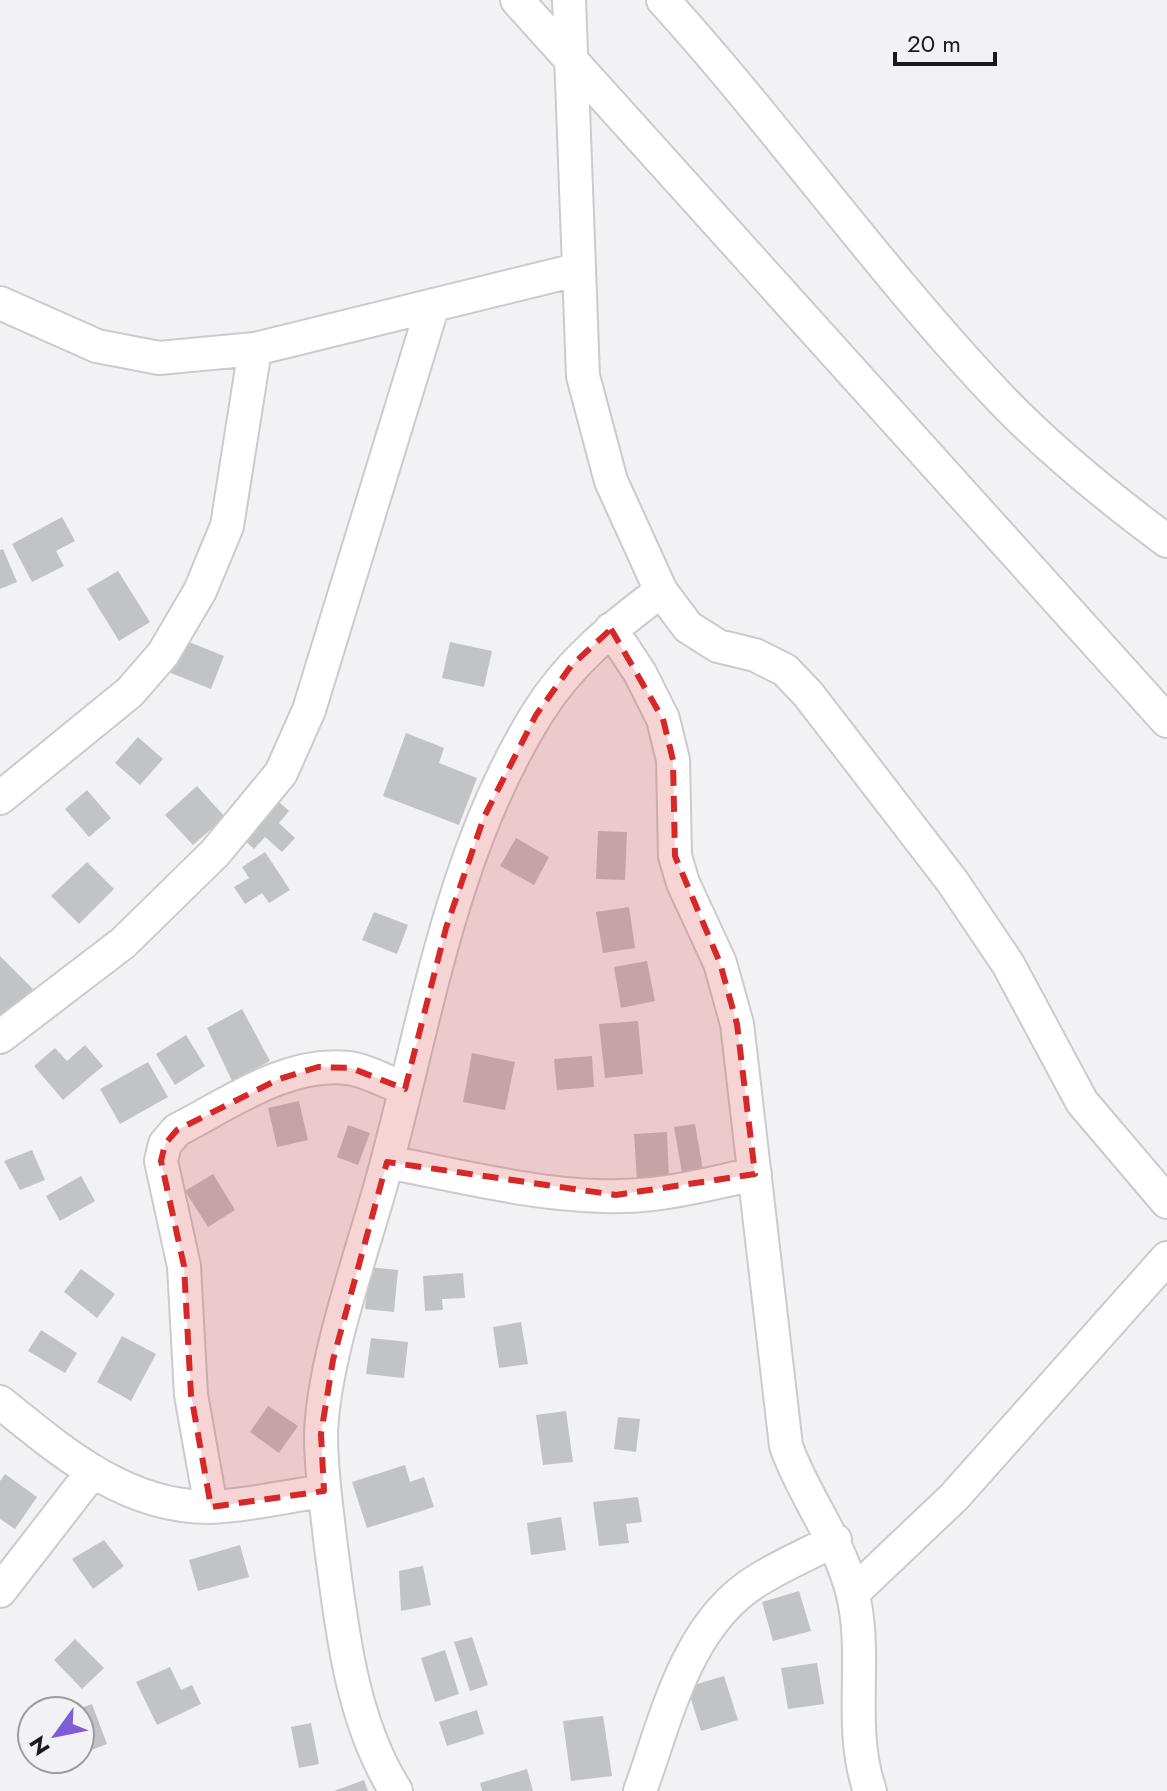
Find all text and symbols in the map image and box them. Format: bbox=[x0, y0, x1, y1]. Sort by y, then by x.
scale bar bbox=[895, 16, 995, 66]
text: 20 m bbox=[907, 26, 961, 61]
north arrow bbox=[16, 1695, 96, 1775]
text: N bbox=[21, 1730, 57, 1762]

